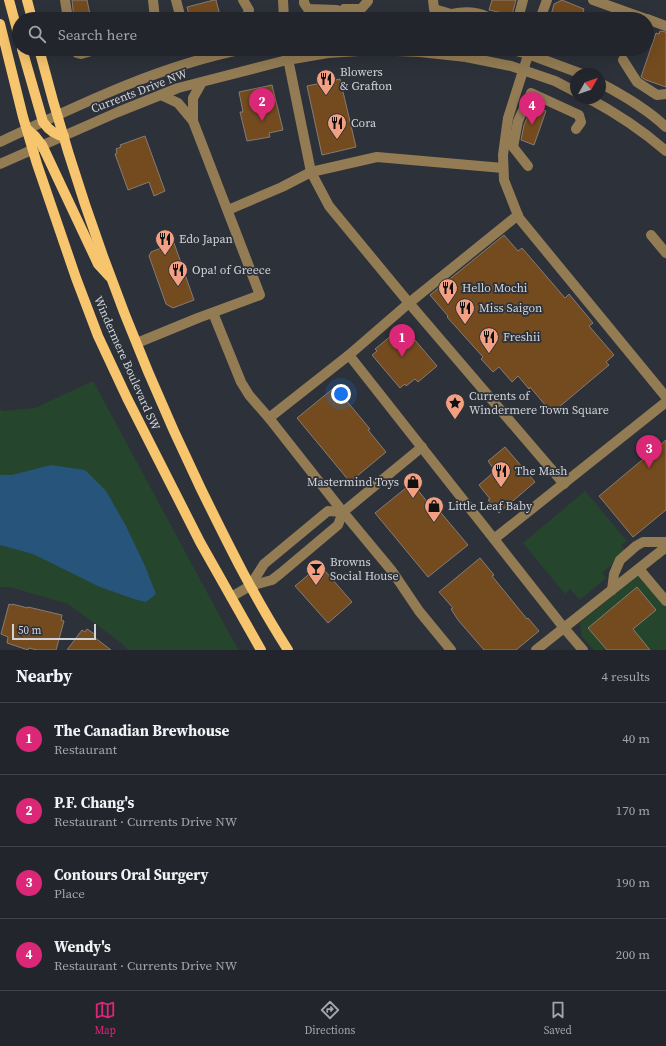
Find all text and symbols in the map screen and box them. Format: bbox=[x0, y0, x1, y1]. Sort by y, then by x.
search box bbox=[12, 12, 654, 56]
icon: search bbox=[26, 23, 48, 45]
text: Search here bbox=[58, 24, 137, 45]
place label: Blowers & Grafton bbox=[340, 64, 392, 94]
street label: Currents Drive NW bbox=[89, 65, 190, 117]
restaurant icon: Blowers & Grafton bbox=[315, 68, 337, 96]
north arrow bbox=[570, 68, 606, 104]
pin: 2 bbox=[249, 88, 275, 121]
pin: 4 bbox=[519, 92, 545, 125]
restaurant icon: Cora bbox=[326, 112, 348, 140]
place label: Cora bbox=[351, 115, 377, 131]
restaurant icon: Edo Japan bbox=[154, 228, 176, 256]
place label: Edo Japan bbox=[179, 231, 233, 247]
restaurant icon: Opa! of Greece bbox=[167, 259, 189, 287]
place label: Opa! of Greece bbox=[192, 262, 271, 278]
restaurant icon: Hello Mochi bbox=[437, 277, 459, 305]
place label: Hello Mochi bbox=[462, 280, 528, 296]
street label: Windermere Boulevard SW bbox=[90, 293, 164, 433]
restaurant icon: Miss Saigon bbox=[454, 297, 476, 325]
place label: Miss Saigon bbox=[479, 300, 542, 316]
pin: 1 bbox=[389, 324, 415, 357]
restaurant icon: Freshii bbox=[478, 326, 500, 354]
place label: Freshii bbox=[503, 329, 541, 345]
your location bbox=[331, 384, 351, 404]
place label: Currents of Windermere Town Square bbox=[469, 388, 609, 418]
place icon: Currents of Windermere Town Square bbox=[444, 392, 466, 420]
pin: 3 bbox=[636, 435, 662, 468]
restaurant icon: The Mash bbox=[490, 460, 512, 488]
place label: The Mash bbox=[515, 463, 567, 479]
shop icon: Mastermind Toys bbox=[402, 471, 424, 499]
place label: Mastermind Toys bbox=[307, 474, 399, 490]
shop icon: Little Leaf Baby bbox=[423, 495, 445, 523]
place label: Little Leaf Baby bbox=[448, 498, 533, 514]
place label: Browns Social House bbox=[330, 554, 399, 584]
bar icon: Browns Social House bbox=[305, 558, 327, 586]
scale bar bbox=[12, 622, 96, 641]
text: 50 m bbox=[18, 623, 41, 638]
text: Nearby bbox=[16, 664, 72, 688]
text: 4 results bbox=[602, 668, 650, 685]
text: The Canadian Brewhouse bbox=[54, 720, 229, 741]
text: 1 bbox=[25, 730, 33, 747]
text: 40 m bbox=[622, 730, 650, 747]
text: Restaurant bbox=[54, 741, 117, 758]
text: P.F. Chang's bbox=[54, 792, 134, 813]
text: 2 bbox=[25, 802, 33, 819]
text: 170 m bbox=[616, 802, 650, 819]
text: Restaurant · Currents Drive NW bbox=[54, 813, 237, 830]
text: Contours Oral Surgery bbox=[54, 864, 209, 885]
text: 3 bbox=[25, 874, 33, 891]
text: 190 m bbox=[616, 874, 650, 891]
text: Place bbox=[54, 885, 85, 902]
text: Wendy's bbox=[54, 936, 111, 957]
text: 4 bbox=[25, 946, 33, 963]
text: 200 m bbox=[616, 946, 650, 963]
text: Restaurant · Currents Drive NW bbox=[54, 957, 237, 974]
tab: Map bbox=[94, 999, 116, 1038]
tab: Directions bbox=[304, 999, 355, 1038]
tab: Saved bbox=[544, 999, 572, 1038]

